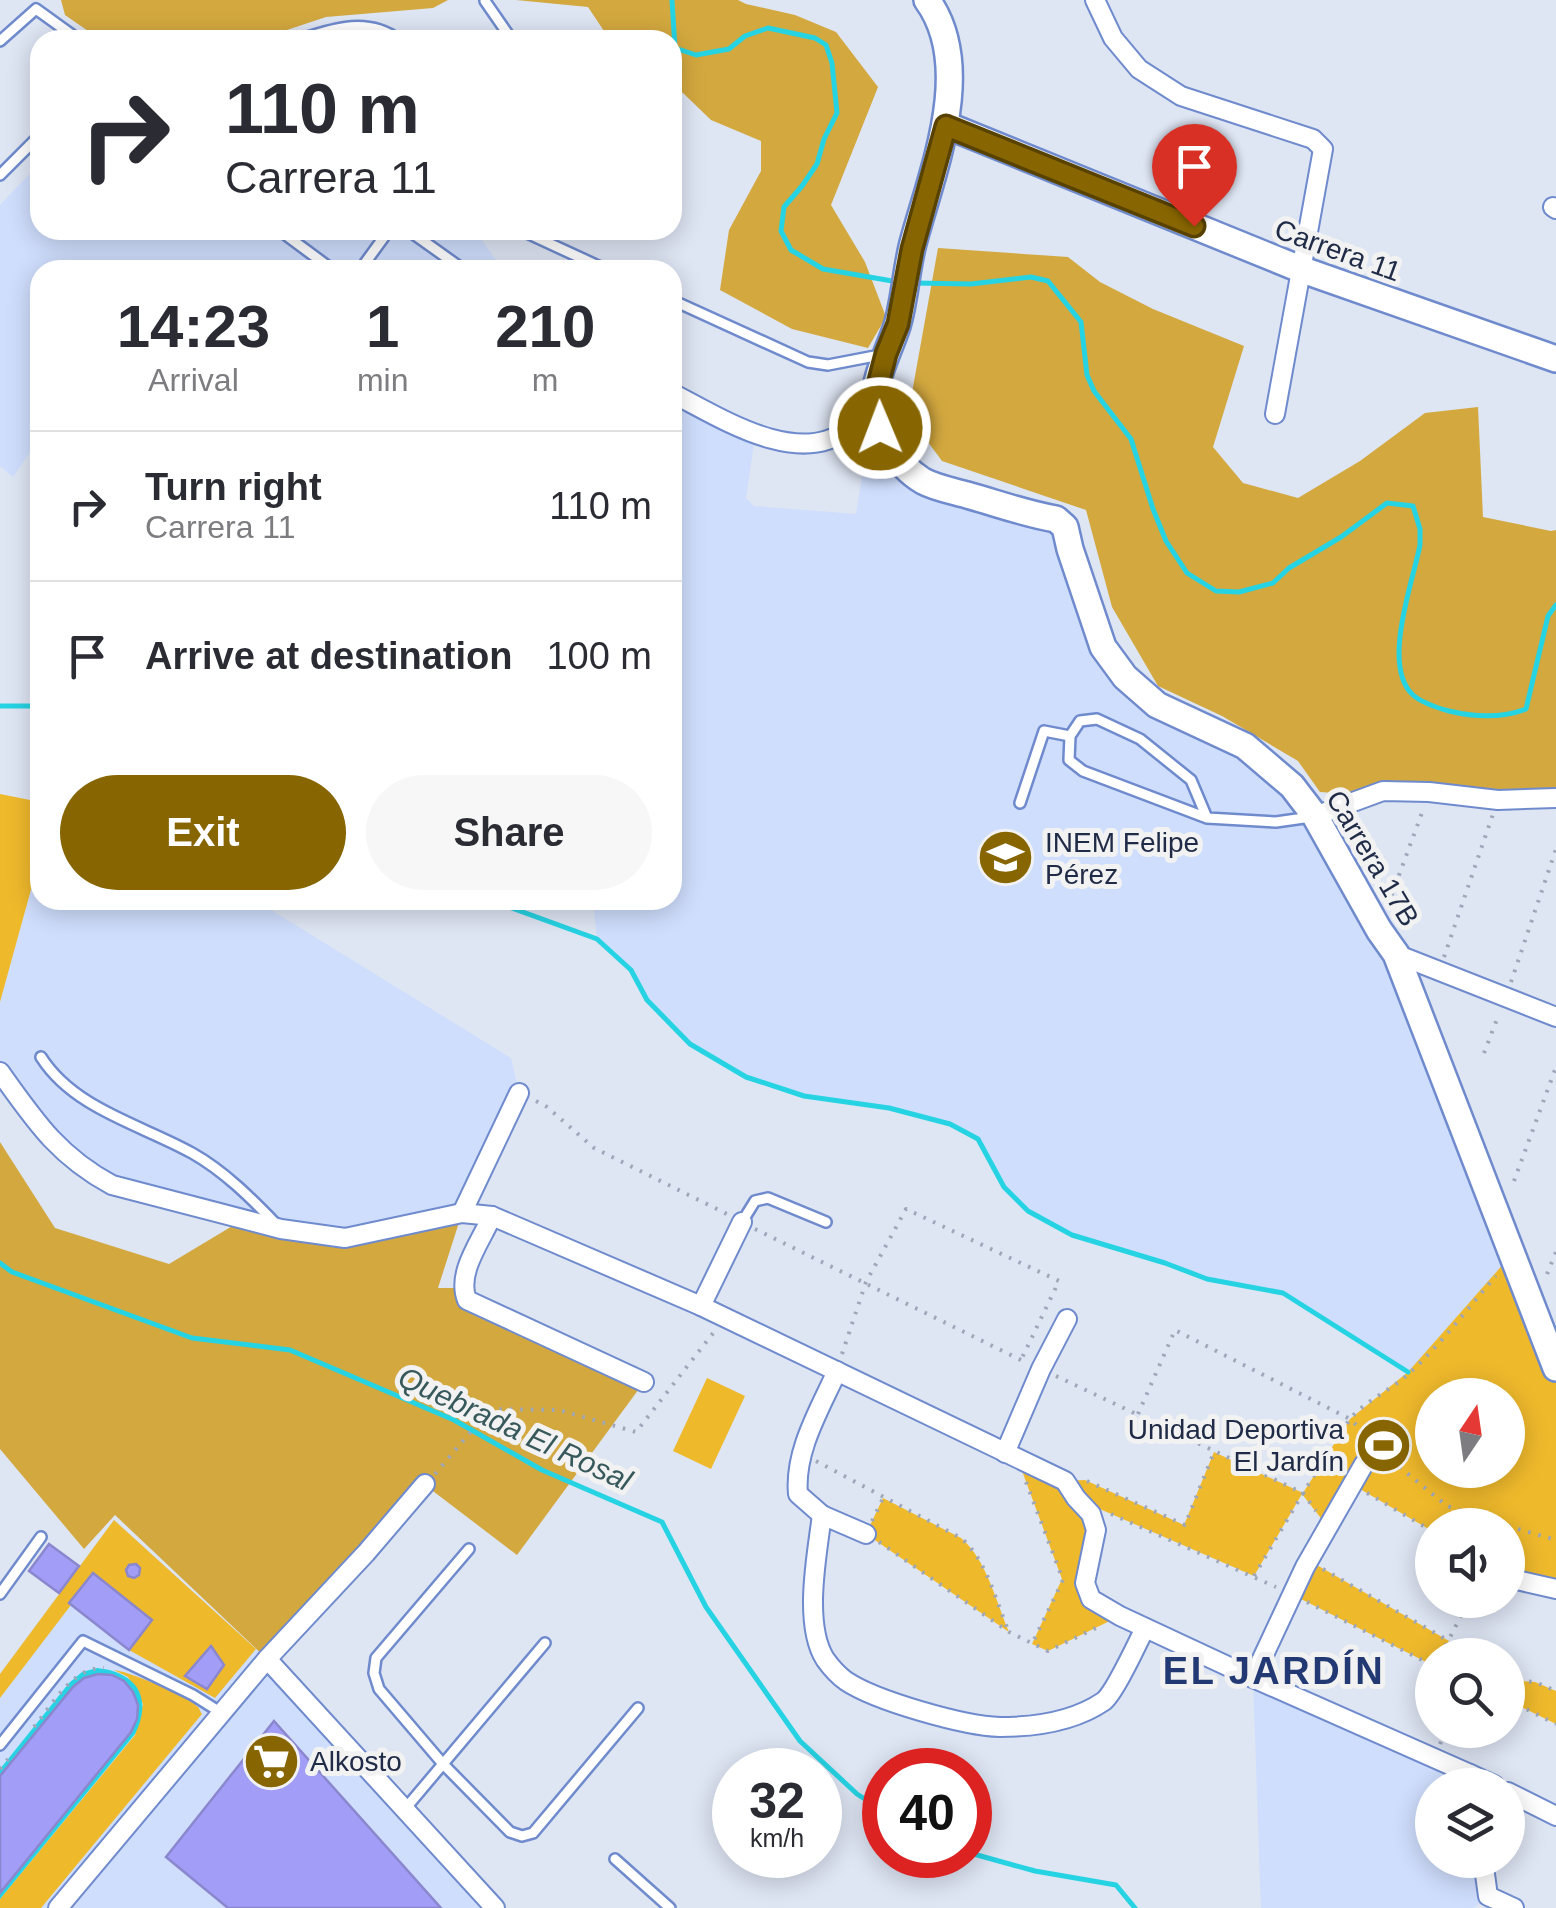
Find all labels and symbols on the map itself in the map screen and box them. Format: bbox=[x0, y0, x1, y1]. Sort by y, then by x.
pin bbox=[1152, 124, 1237, 227]
street label: Carrera 11 bbox=[1271, 213, 1405, 288]
position arrow bbox=[828, 376, 932, 480]
street label: Carrera 17B bbox=[1320, 785, 1425, 932]
place label: INEM Felipe Pérez bbox=[1045, 827, 1199, 890]
school or university icon: INEM Felipe Pérez bbox=[976, 828, 1036, 888]
water label: Quebrada El Rosal bbox=[393, 1360, 638, 1498]
north arrow bbox=[1415, 1378, 1525, 1488]
place label: Unidad Deportiva El Jardín bbox=[1128, 1414, 1344, 1477]
sports icon: Unidad Deportiva El Jardín bbox=[1353, 1415, 1413, 1475]
district label: EL JARDÍN bbox=[1163, 1649, 1385, 1692]
supermarket icon: Alkosto bbox=[241, 1731, 301, 1791]
place label: Alkosto bbox=[310, 1746, 402, 1777]
speed limit sign: 40 bbox=[862, 1748, 992, 1878]

